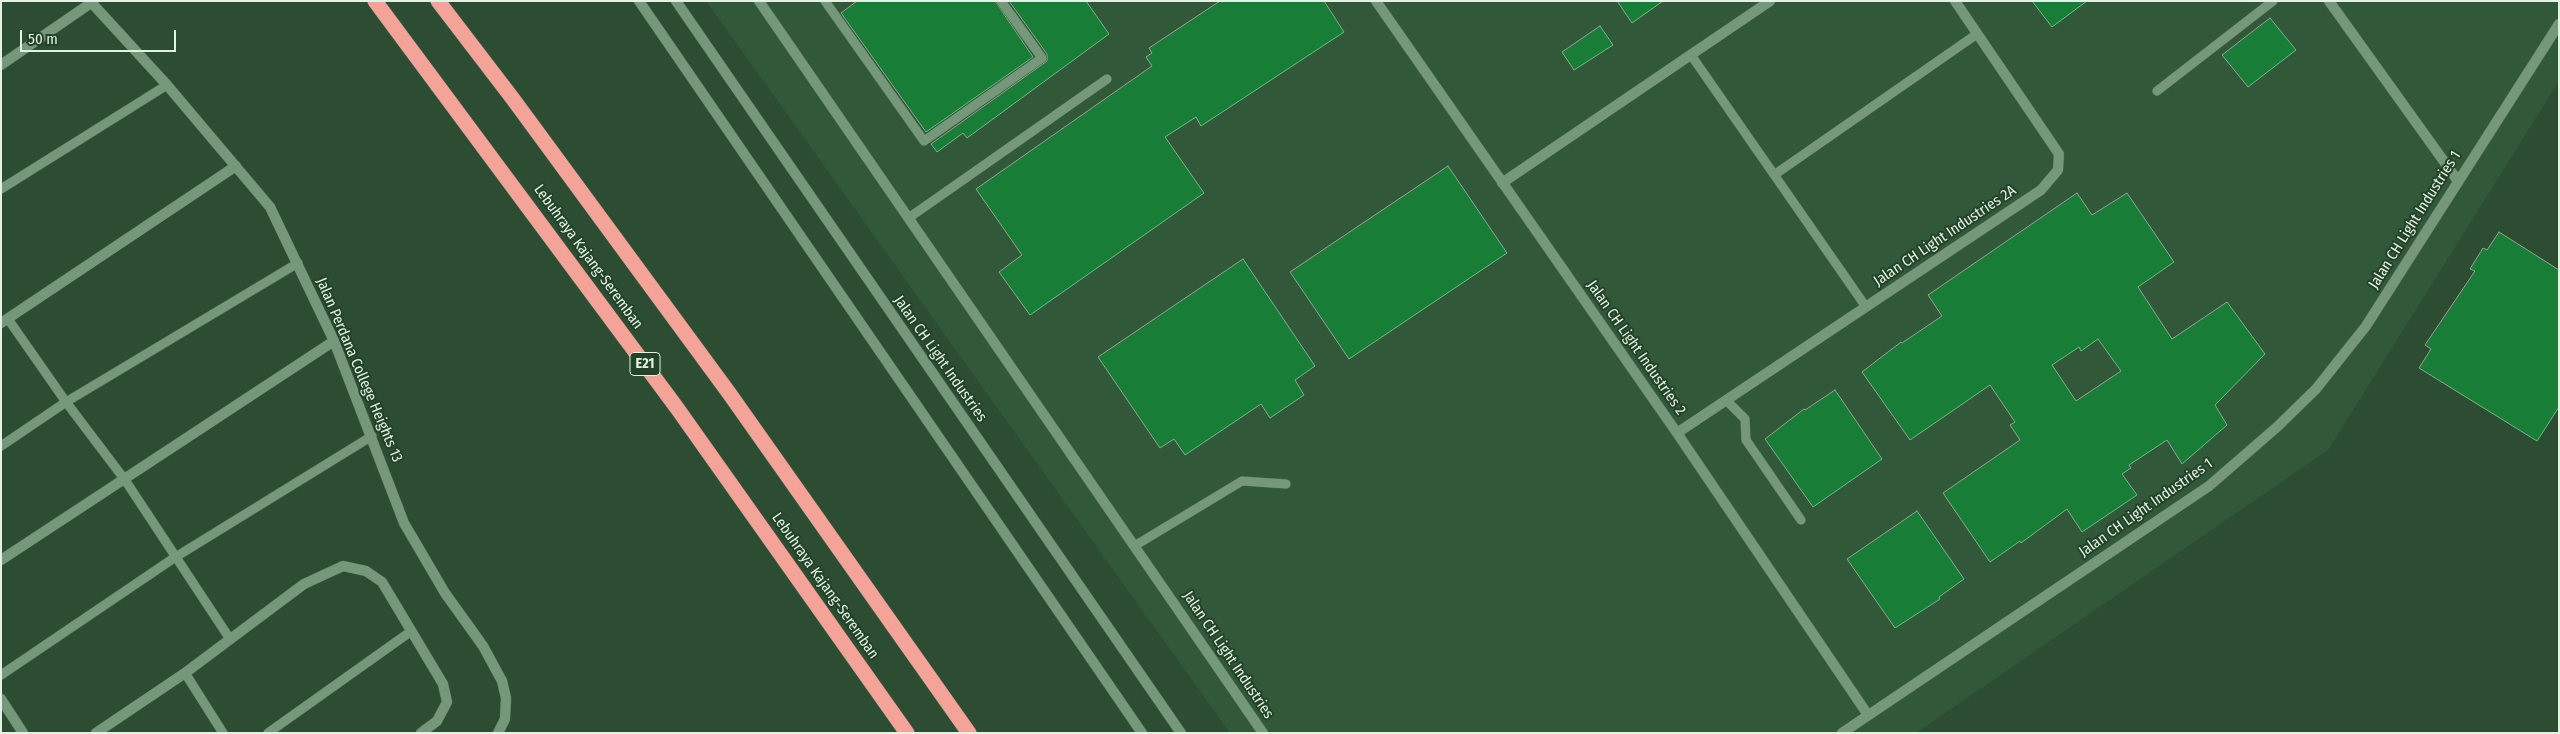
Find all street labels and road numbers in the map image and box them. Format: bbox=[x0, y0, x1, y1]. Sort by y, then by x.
street label: Jalan CH Light Industries 1 bbox=[2365, 148, 2465, 292]
street label: Lebuhraya Kajang-Seremban bbox=[529, 181, 647, 333]
street label: Jalan CH Light Industries 2A bbox=[1870, 182, 2020, 290]
street label: Jalan Perdana College Heights 13 bbox=[312, 275, 406, 465]
street label: Jalan CH Light Industries 2 bbox=[1583, 277, 1689, 419]
street label: Jalan CH Light Industries bbox=[890, 292, 990, 426]
road number: E21 bbox=[630, 352, 660, 376]
street label: Jalan CH Light Industries 1 bbox=[2076, 455, 2216, 561]
street label: Lebuhraya Kajang-Seremban bbox=[768, 509, 882, 663]
street label: Jalan CH Light Industries bbox=[1179, 588, 1277, 722]

